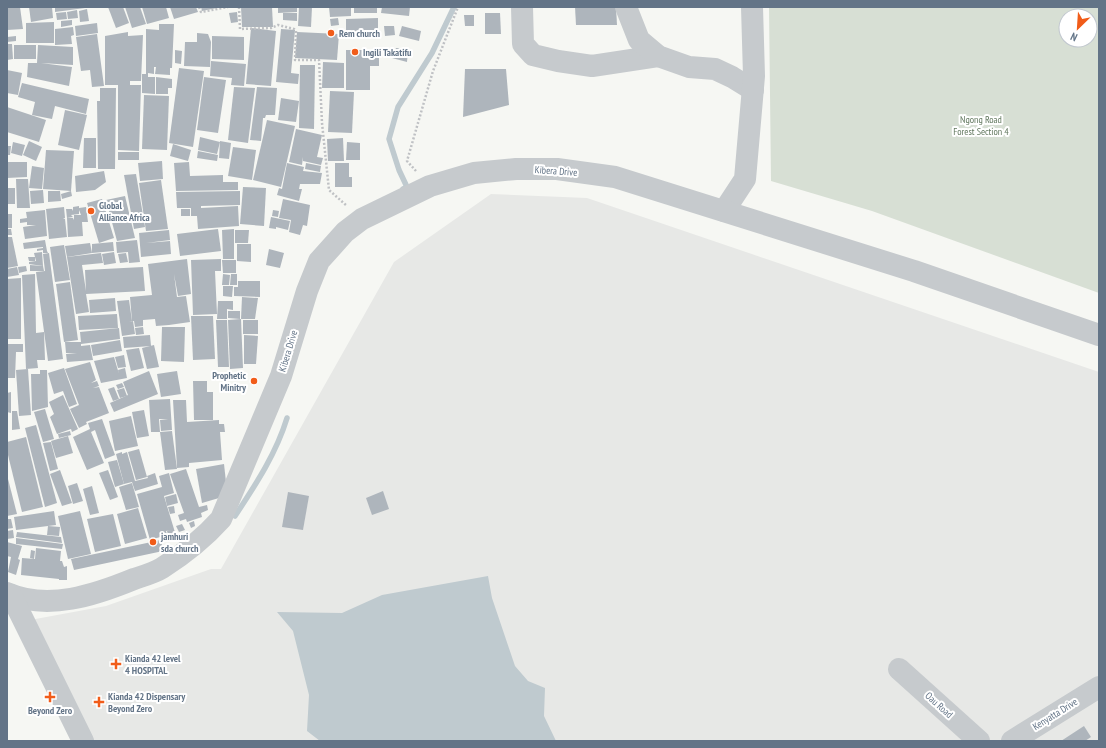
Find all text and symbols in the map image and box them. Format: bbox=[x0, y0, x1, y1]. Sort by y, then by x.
north arrow bbox=[1058, 8, 1098, 48]
place label: Rem church bbox=[339, 27, 380, 40]
marker: Rem church bbox=[326, 28, 336, 38]
text: N bbox=[1068, 29, 1079, 45]
place label: Ingili Takatifu bbox=[363, 46, 412, 59]
marker: Ingili Takatifu bbox=[350, 47, 360, 57]
park label: Ngong Road Forest Section 4 bbox=[953, 113, 1009, 138]
street label: Kibera Drive bbox=[534, 163, 578, 179]
place label: Global Alliance Africa bbox=[98, 199, 150, 224]
marker: Global Alliance Africa bbox=[86, 206, 96, 216]
street label: Kibera Drive bbox=[276, 329, 300, 373]
place label: Prophetic Minitry bbox=[212, 369, 247, 394]
marker: Prophetic Minitry bbox=[249, 376, 259, 386]
place label: jamhuri sda church bbox=[160, 530, 199, 555]
marker: jamhuri sda church bbox=[148, 537, 158, 547]
place label: Kianda 42 level 4 HOSPITAL bbox=[125, 652, 181, 677]
marker: Kianda 42 level 4 HOSPITAL bbox=[110, 658, 122, 670]
street label: Oau Road bbox=[922, 689, 956, 721]
place label: Kianda 42 Dispensary Beyond Zero bbox=[108, 690, 186, 715]
marker: Beyond Zero bbox=[44, 691, 56, 703]
street label: Kenyatta Drive bbox=[1030, 695, 1080, 733]
marker: Kianda 42 Dispensary Beyond Zero bbox=[93, 696, 105, 708]
place label: Beyond Zero bbox=[28, 704, 73, 717]

